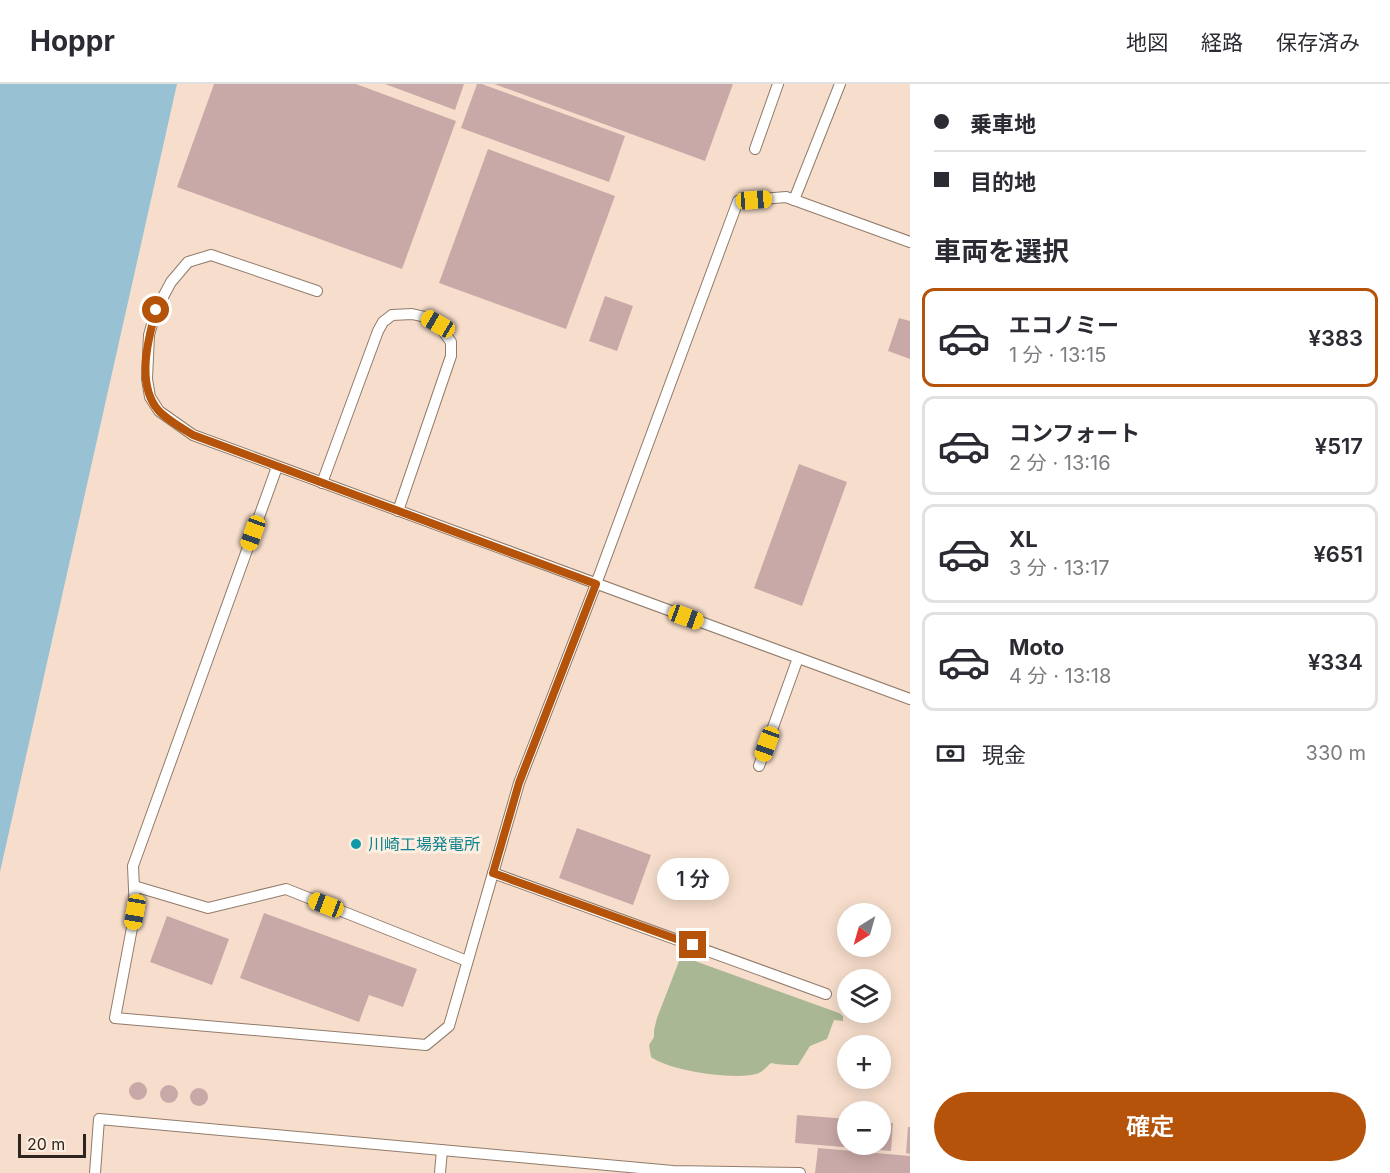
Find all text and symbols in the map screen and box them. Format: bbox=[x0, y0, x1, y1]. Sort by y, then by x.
text: Hoppr bbox=[30, 24, 115, 58]
text: 地図 bbox=[1126, 30, 1168, 55]
text: 経路 bbox=[1201, 30, 1243, 55]
text: 保存済み bbox=[1276, 30, 1360, 55]
text: 乗車地 bbox=[970, 111, 1036, 137]
text: 目的地 bbox=[970, 169, 1036, 195]
car bbox=[735, 190, 773, 210]
text: 車両を選択 bbox=[934, 235, 1069, 268]
route start bbox=[142, 296, 169, 323]
car bbox=[418, 307, 458, 341]
icon: car bbox=[937, 311, 991, 365]
text: エコノミー bbox=[1009, 312, 1119, 338]
text: ¥383 bbox=[1309, 325, 1363, 351]
text: 1 分 · 13:15 bbox=[1009, 343, 1106, 367]
icon: car bbox=[937, 419, 991, 473]
text: コンフォート bbox=[1009, 420, 1140, 446]
text: ¥517 bbox=[1315, 433, 1363, 459]
text: 2 分 · 13:16 bbox=[1009, 451, 1111, 475]
car bbox=[238, 513, 268, 553]
text: XL bbox=[1009, 526, 1038, 552]
icon: car bbox=[937, 527, 991, 581]
text: ¥651 bbox=[1313, 541, 1363, 567]
text: 3 分 · 13:17 bbox=[1009, 556, 1110, 580]
car bbox=[666, 602, 706, 632]
text: Moto bbox=[1009, 634, 1064, 660]
icon: car bbox=[937, 635, 991, 689]
text: ¥334 bbox=[1308, 649, 1363, 675]
text: 4 分 · 13:18 bbox=[1009, 664, 1111, 688]
car bbox=[752, 724, 782, 764]
icon: cash bbox=[934, 737, 967, 770]
text: 330 m bbox=[1306, 741, 1366, 765]
text: 現金 bbox=[982, 742, 1026, 768]
place label: 川崎工場発電所 bbox=[368, 834, 480, 854]
marker: 川崎工場発電所 bbox=[349, 837, 363, 851]
callout: 1 分 bbox=[657, 858, 729, 900]
text: 1 分 bbox=[676, 867, 710, 891]
car bbox=[306, 890, 346, 920]
car bbox=[123, 893, 147, 931]
north arrow bbox=[837, 903, 891, 957]
map controls bbox=[837, 903, 891, 1155]
route end bbox=[679, 931, 706, 958]
button: layers bbox=[837, 969, 891, 1023]
button: + bbox=[837, 1035, 891, 1089]
button: 確定 bbox=[934, 1092, 1366, 1161]
button: − bbox=[837, 1101, 891, 1155]
scale bar bbox=[18, 1131, 86, 1158]
text: 20 m bbox=[27, 1134, 65, 1154]

